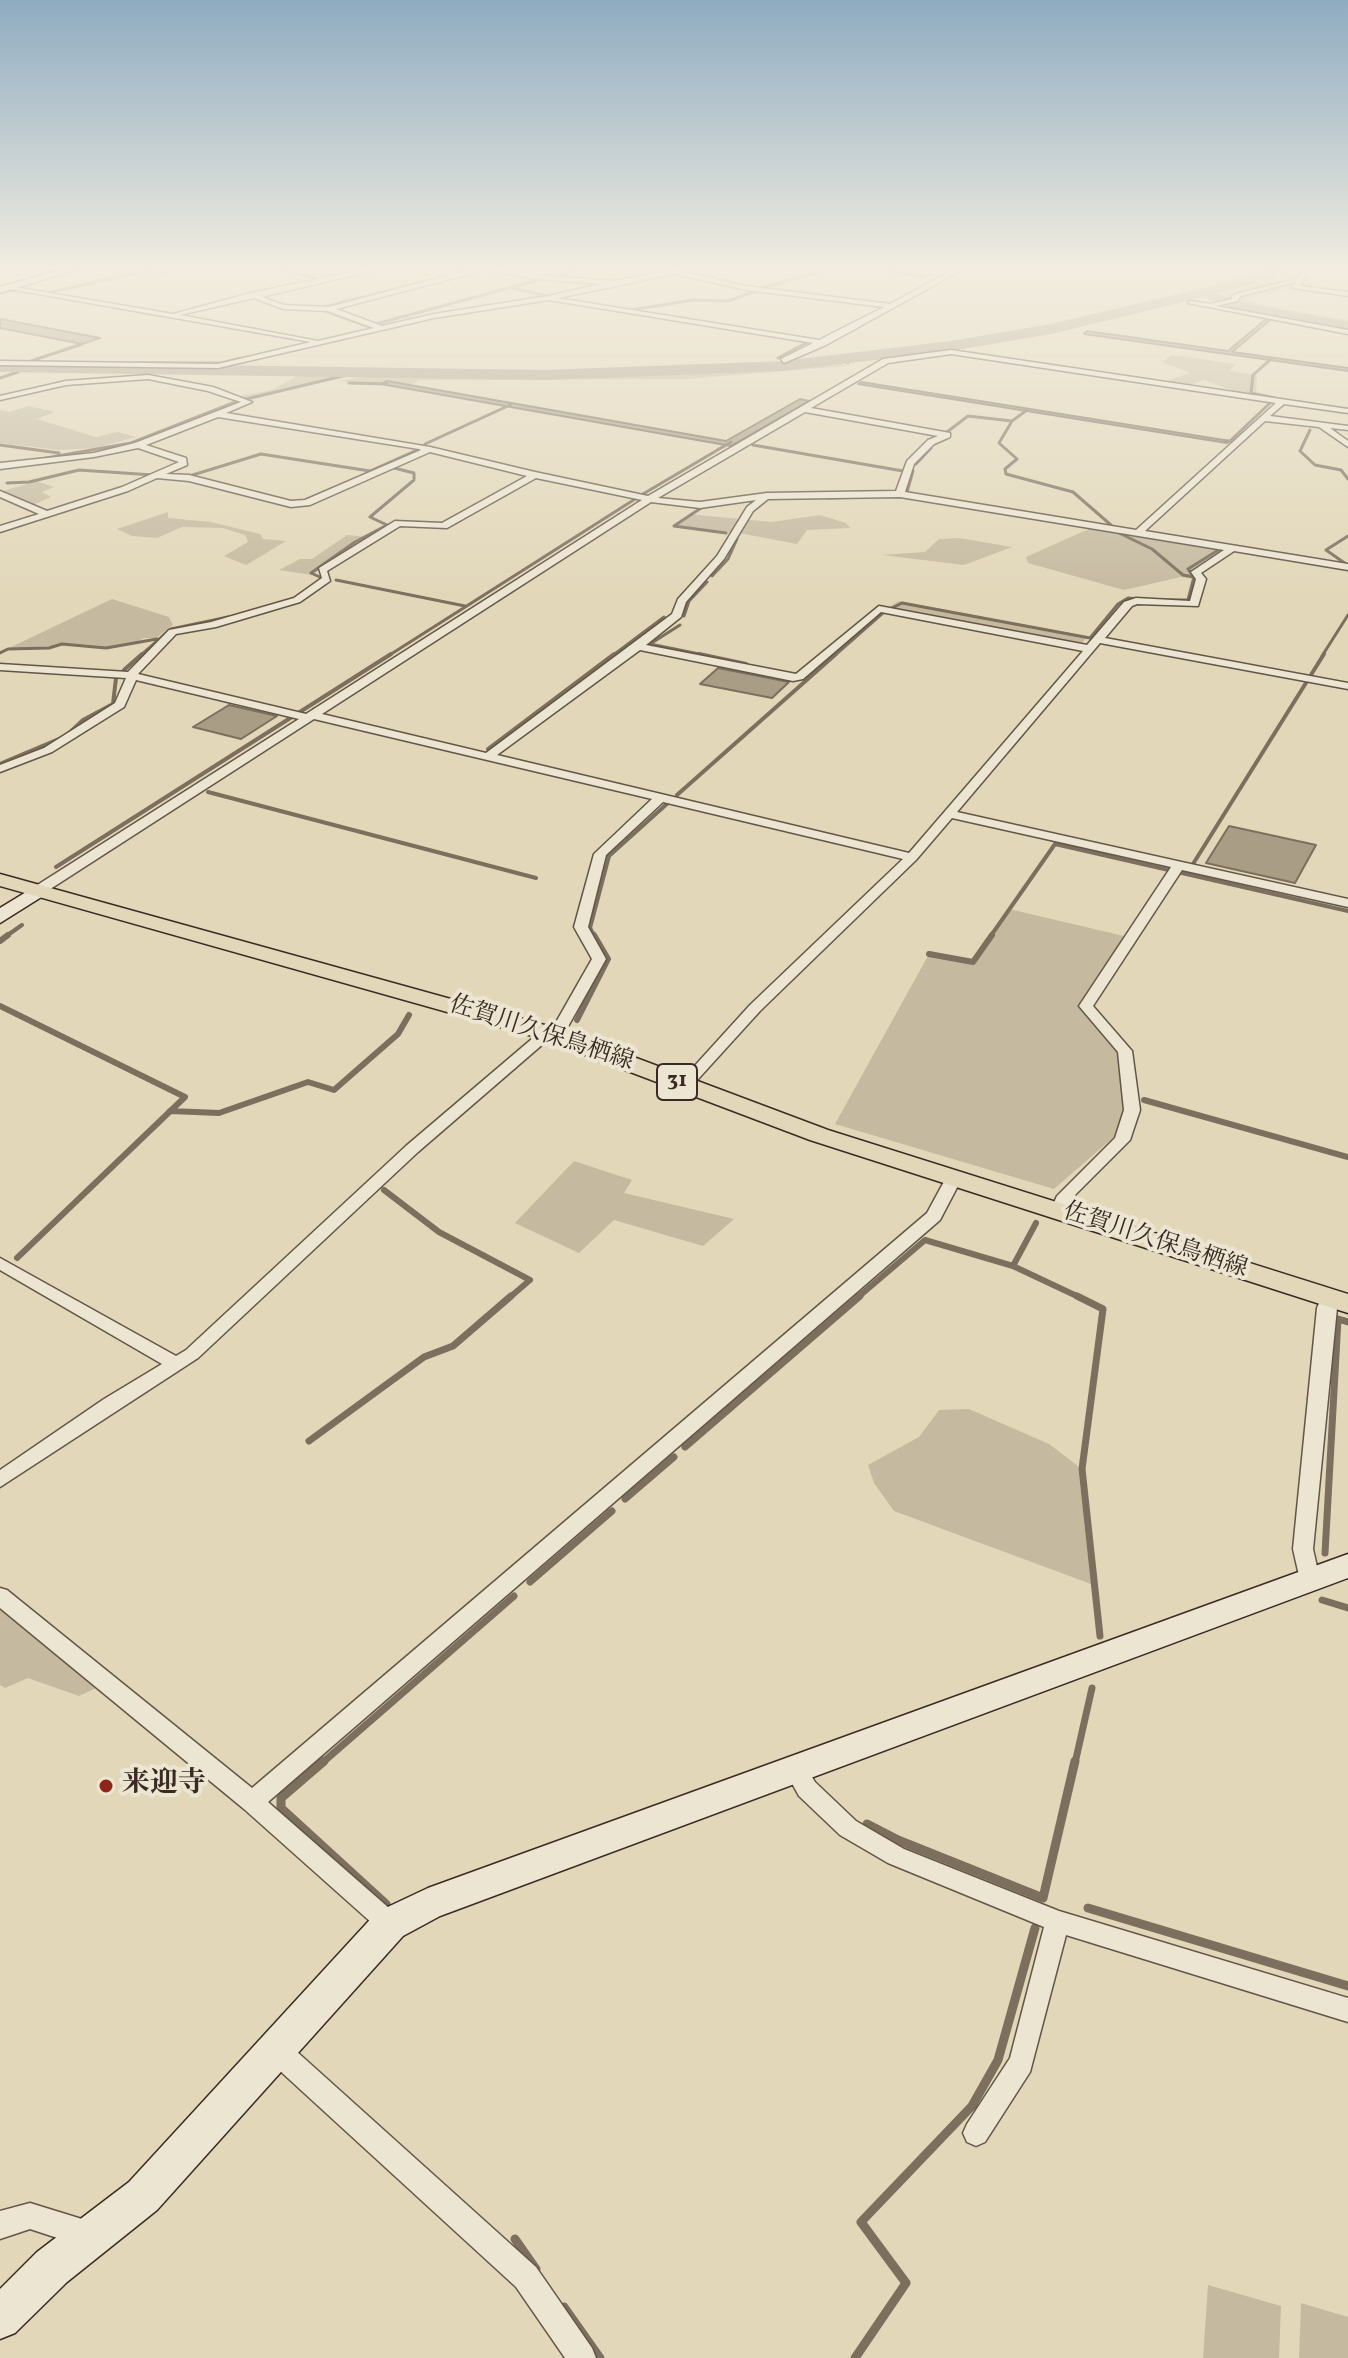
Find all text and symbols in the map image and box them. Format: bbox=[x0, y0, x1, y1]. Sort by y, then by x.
street label: 佐賀川久保鳥栖線 bbox=[445, 992, 637, 1078]
road number: 31 bbox=[657, 1064, 697, 1100]
street label: 佐賀川久保鳥栖線 bbox=[1059, 1199, 1251, 1285]
place label: 来迎寺 bbox=[122, 1769, 206, 1803]
marker: 来迎寺 bbox=[97, 1777, 115, 1795]

